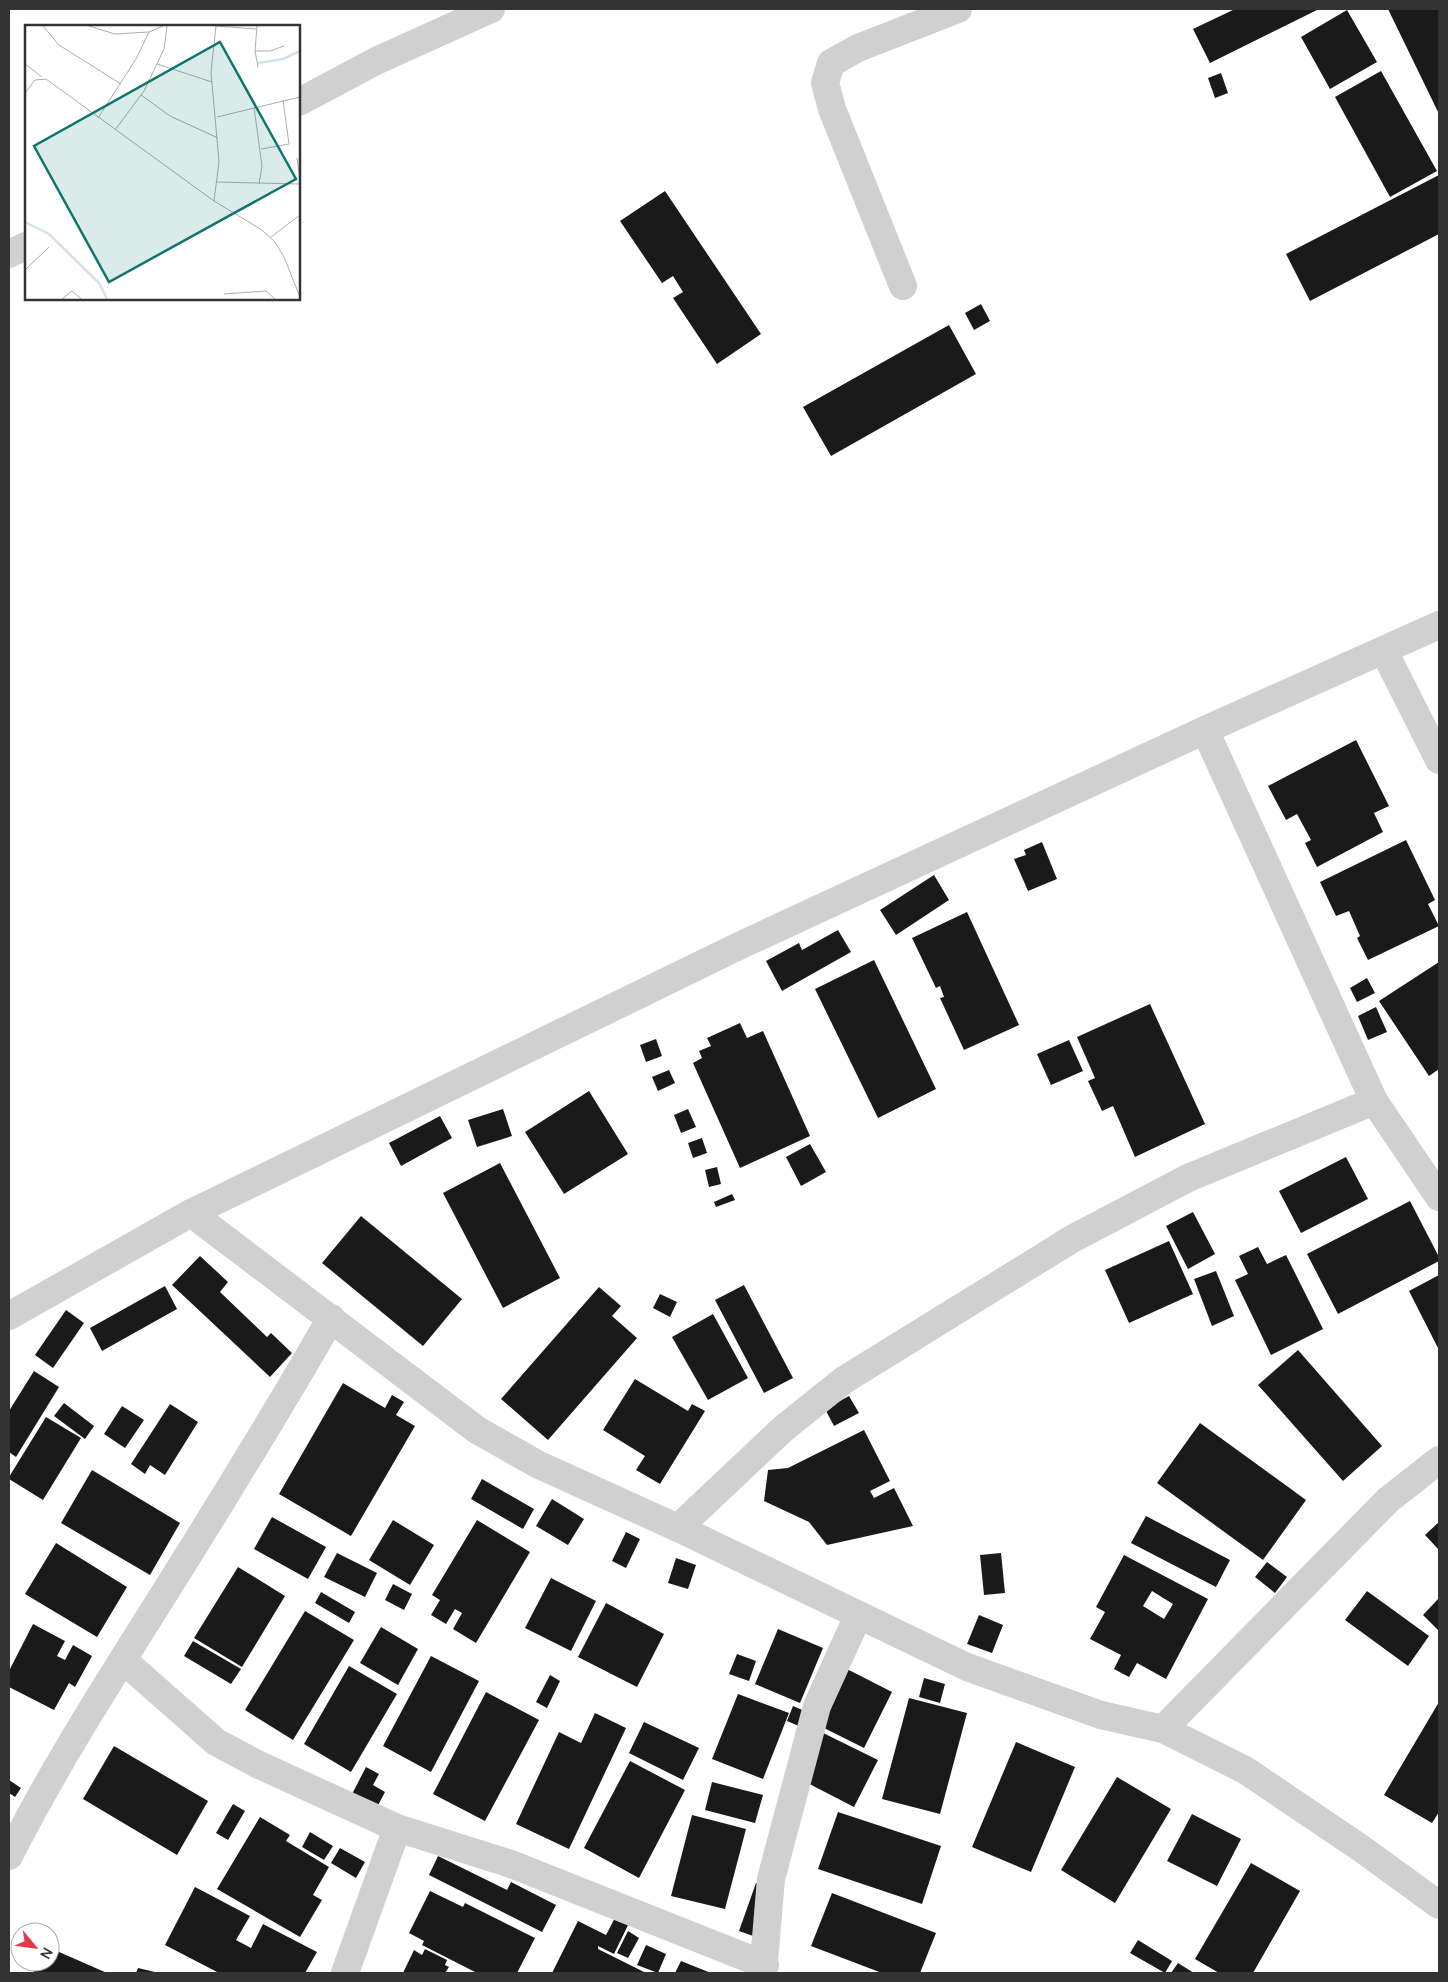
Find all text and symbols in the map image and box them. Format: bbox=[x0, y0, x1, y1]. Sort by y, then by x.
inset map bbox=[25, 25, 300, 300]
north arrow bbox=[10, 1922, 60, 1972]
text: N bbox=[36, 1945, 58, 1963]

